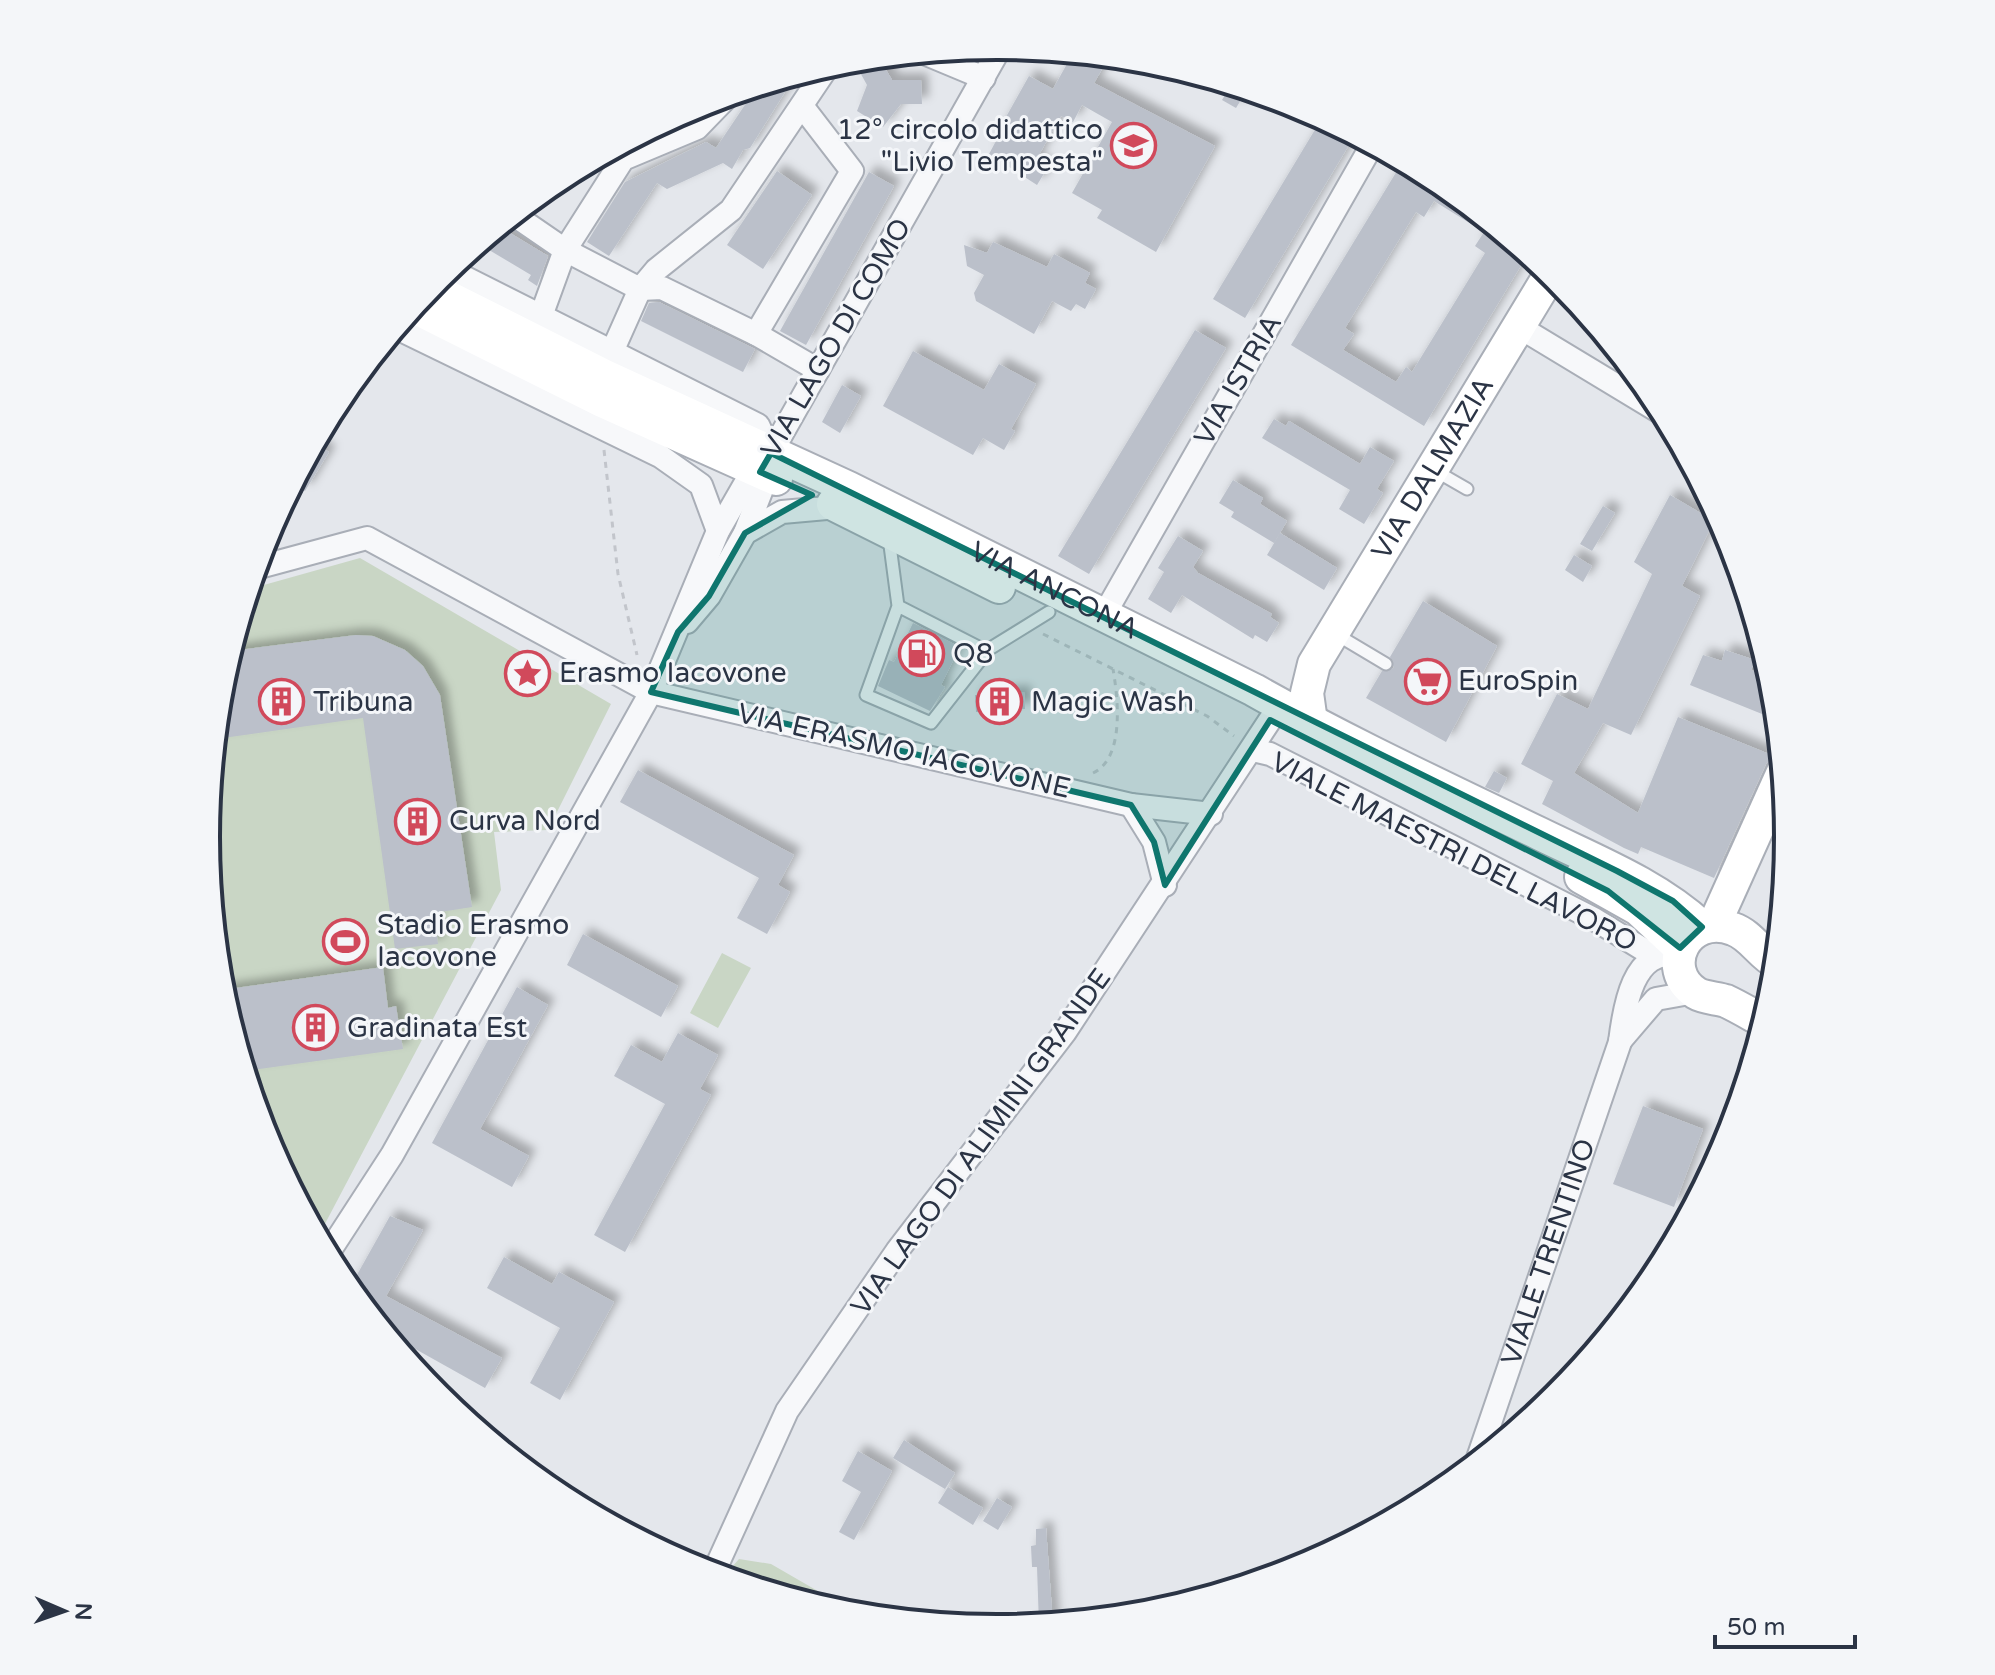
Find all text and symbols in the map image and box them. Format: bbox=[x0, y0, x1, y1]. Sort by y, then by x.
place label: 12° circolo didattico "Livio Tempesta" bbox=[837, 113, 1103, 179]
school or university icon: 12° circolo didattico "Livio Tempesta" bbox=[1110, 122, 1158, 170]
street label: VIA LAGO DI COMO bbox=[754, 212, 918, 464]
street label: VIA ISTRIA bbox=[1187, 308, 1289, 452]
street label: VIA DALMAZIA bbox=[1364, 371, 1501, 566]
street label: VIA ANCONA bbox=[965, 534, 1144, 647]
fuel station icon: Q8 bbox=[898, 630, 946, 678]
place label: Q8 bbox=[953, 637, 993, 671]
place icon: Erasmo Iacovone bbox=[504, 649, 552, 697]
place label: Erasmo Iacovone bbox=[559, 656, 787, 690]
supermarket icon: EuroSpin bbox=[1403, 657, 1451, 705]
place label: EuroSpin bbox=[1458, 664, 1578, 698]
building icon: Tribuna bbox=[258, 678, 306, 726]
building icon: Magic Wash bbox=[976, 678, 1024, 726]
place label: Tribuna bbox=[313, 685, 414, 719]
place label: Magic Wash bbox=[1031, 685, 1194, 719]
street label: VIA ERASMO IACOVONE bbox=[734, 696, 1074, 806]
street label: VIALE MAESTRI DEL LAVORO bbox=[1265, 745, 1643, 959]
building icon: Curva Nord bbox=[394, 797, 442, 845]
place label: Curva Nord bbox=[449, 804, 601, 838]
place label: Stadio Erasmo Iacovone bbox=[377, 908, 569, 974]
sports icon: Stadio Erasmo Iacovone bbox=[322, 917, 370, 965]
street label: VIA LAGO DI ALIMINI GRANDE bbox=[844, 962, 1118, 1322]
building icon: Gradinata Est bbox=[292, 1004, 340, 1052]
place label: Gradinata Est bbox=[347, 1011, 527, 1045]
street label: VIALE TRENTINO bbox=[1494, 1134, 1603, 1370]
north arrow bbox=[24, 1571, 104, 1651]
scale bar bbox=[1715, 1599, 1855, 1649]
text: N bbox=[70, 1602, 96, 1621]
text: 50 m bbox=[1727, 1613, 1785, 1642]

